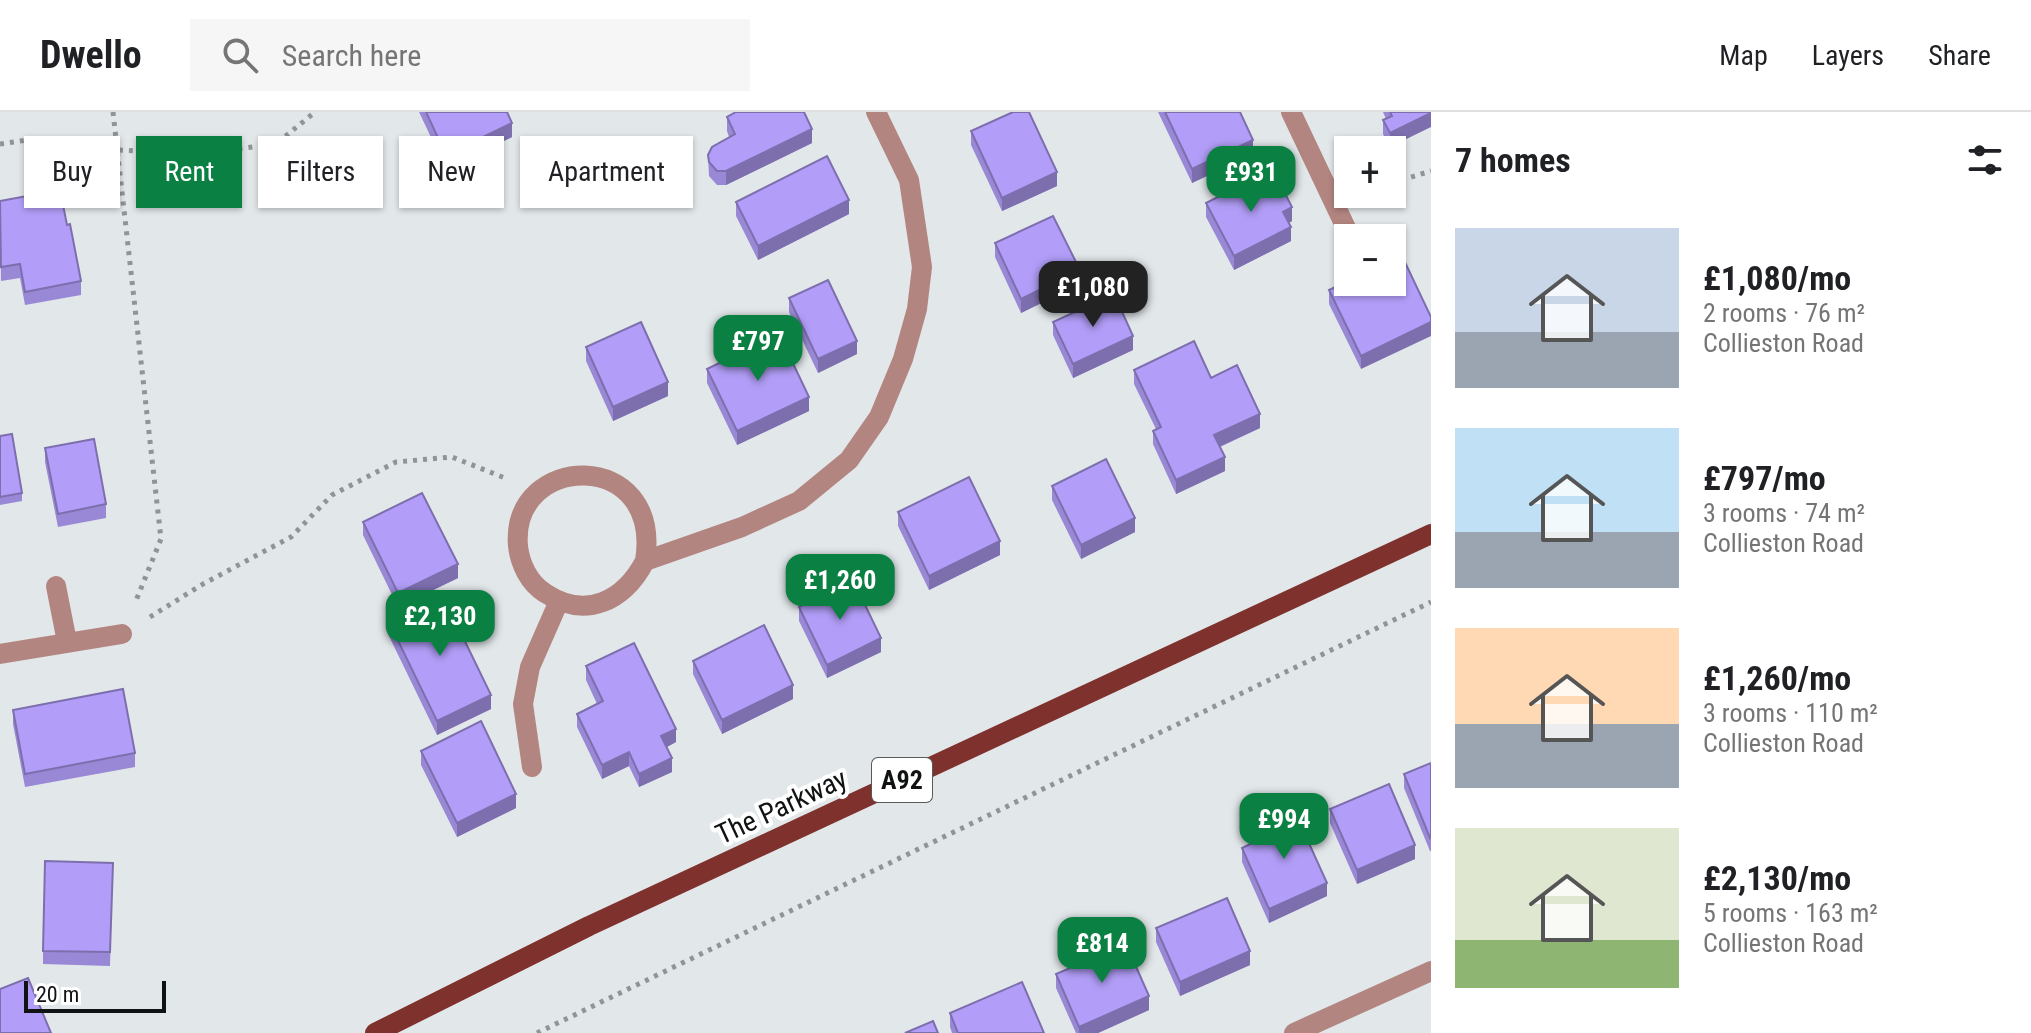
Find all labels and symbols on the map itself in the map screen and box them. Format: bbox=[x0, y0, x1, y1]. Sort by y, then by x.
pin: £931 bbox=[1204, 146, 1298, 214]
pin: £1,080 bbox=[1028, 261, 1158, 329]
pin: £797 bbox=[711, 315, 805, 383]
pin: £1,260 bbox=[775, 554, 905, 622]
pin: £2,130 bbox=[375, 590, 505, 658]
road number: A92 bbox=[872, 758, 932, 802]
street label: The Parkway bbox=[710, 762, 852, 851]
pin: £994 bbox=[1237, 793, 1331, 861]
pin: £814 bbox=[1055, 917, 1149, 985]
scale bar bbox=[24, 977, 166, 1013]

